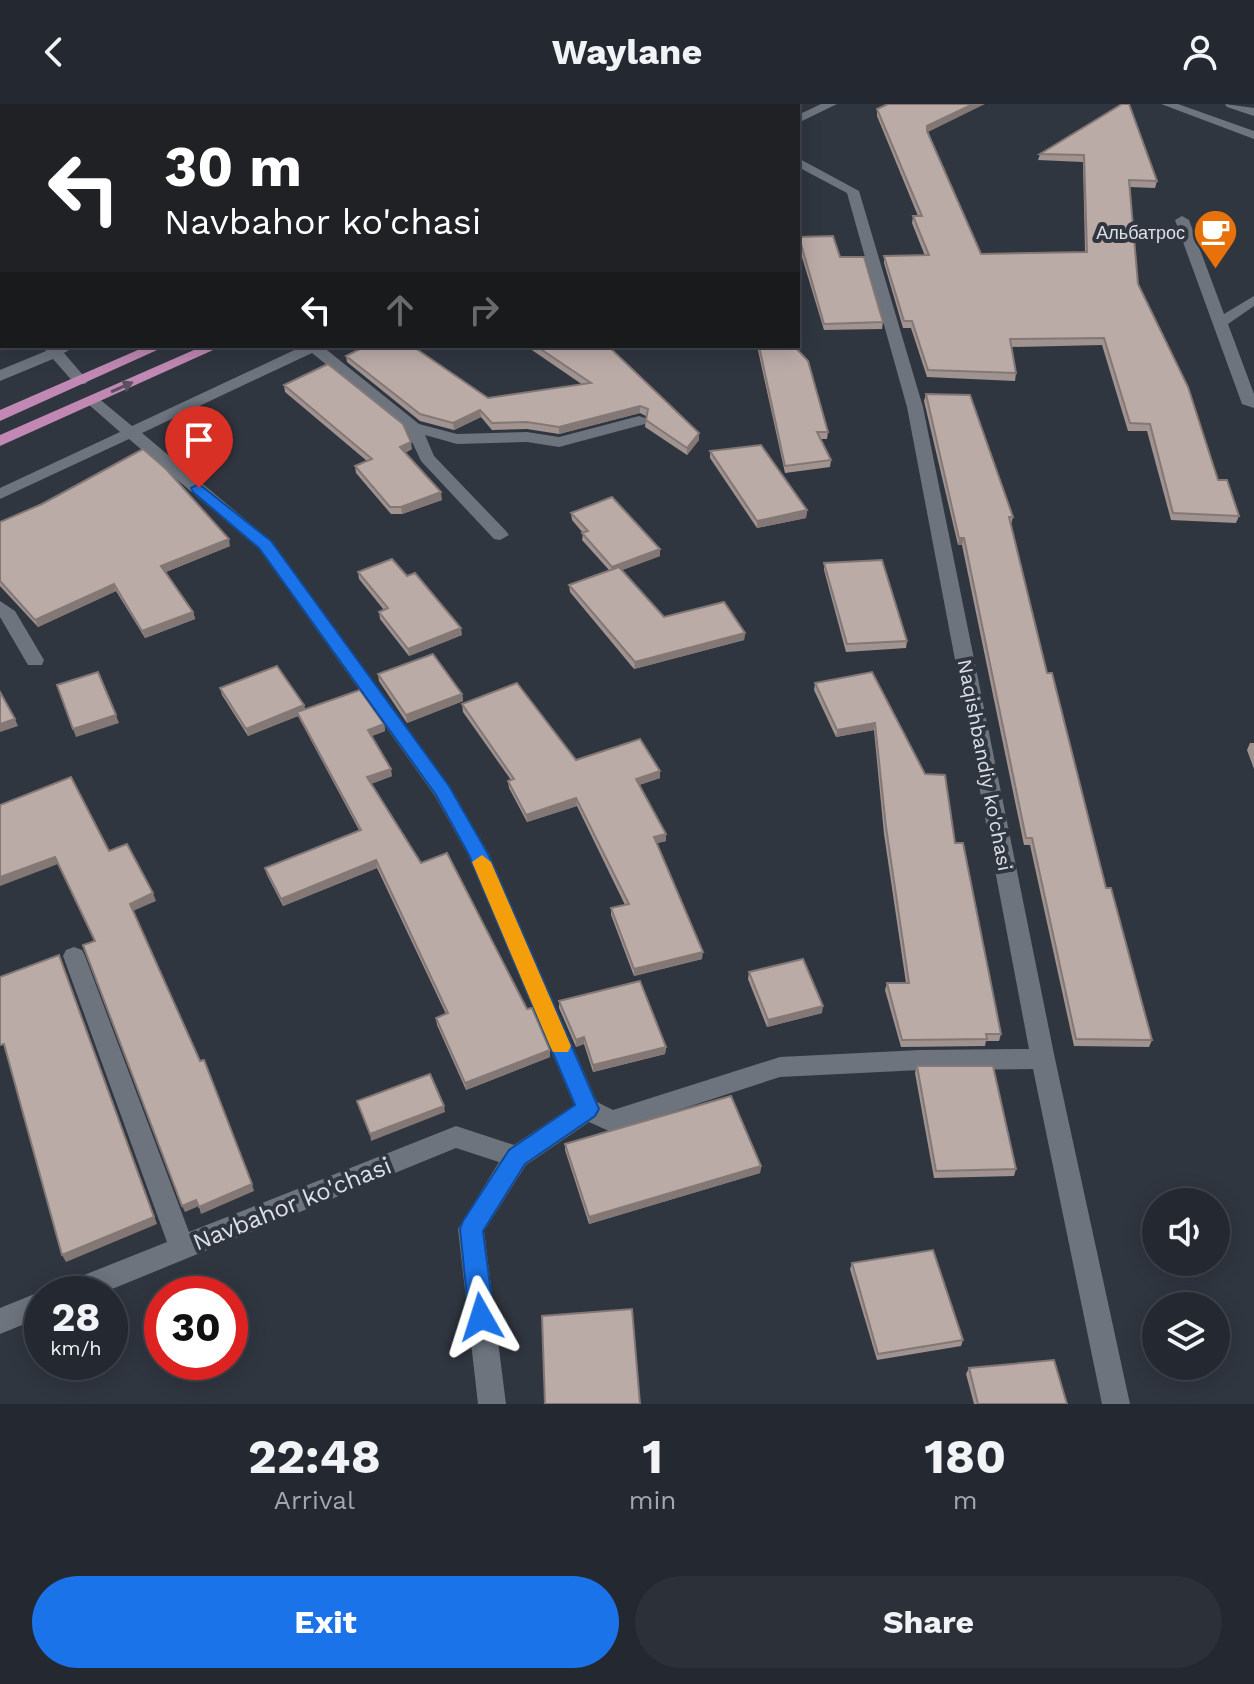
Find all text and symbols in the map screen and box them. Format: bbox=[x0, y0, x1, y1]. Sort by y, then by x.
icon: back bbox=[32, 30, 76, 74]
icon: person bbox=[1178, 30, 1222, 74]
text: Waylane bbox=[552, 31, 702, 73]
text: 30 m bbox=[164, 134, 302, 200]
icon: left bbox=[32, 136, 136, 240]
text: Navbahor ko'chasi bbox=[164, 201, 481, 243]
cafe icon: Альбатрос bbox=[1192, 208, 1240, 271]
place label: Альбатрос bbox=[1096, 222, 1185, 243]
icon: left bbox=[294, 288, 338, 332]
icon: ahead bbox=[378, 288, 422, 332]
icon: right bbox=[462, 288, 506, 332]
one-way arrow bbox=[111, 380, 134, 393]
pin bbox=[165, 406, 233, 488]
icon: arrive bbox=[177, 418, 221, 462]
street label: Naqishbandiy ko'chasi bbox=[953, 657, 1017, 873]
street label: Navbahor ko'chasi bbox=[189, 1151, 395, 1257]
map controls bbox=[1142, 1188, 1230, 1380]
button: sound bbox=[1142, 1188, 1230, 1276]
position arrow bbox=[439, 1275, 523, 1359]
speed limit sign: 30 bbox=[144, 1276, 248, 1380]
button: layers bbox=[1142, 1292, 1230, 1380]
text: 28 bbox=[52, 1294, 100, 1341]
text: km/h bbox=[50, 1336, 102, 1360]
text: 22:48 bbox=[248, 1428, 381, 1485]
text: 1 bbox=[642, 1428, 663, 1485]
text: 180 bbox=[924, 1428, 1006, 1485]
text: Arrival bbox=[274, 1485, 355, 1515]
text: min bbox=[629, 1485, 676, 1515]
text: m bbox=[953, 1485, 978, 1515]
button: Exit bbox=[32, 1576, 619, 1668]
button: Share bbox=[635, 1576, 1222, 1668]

